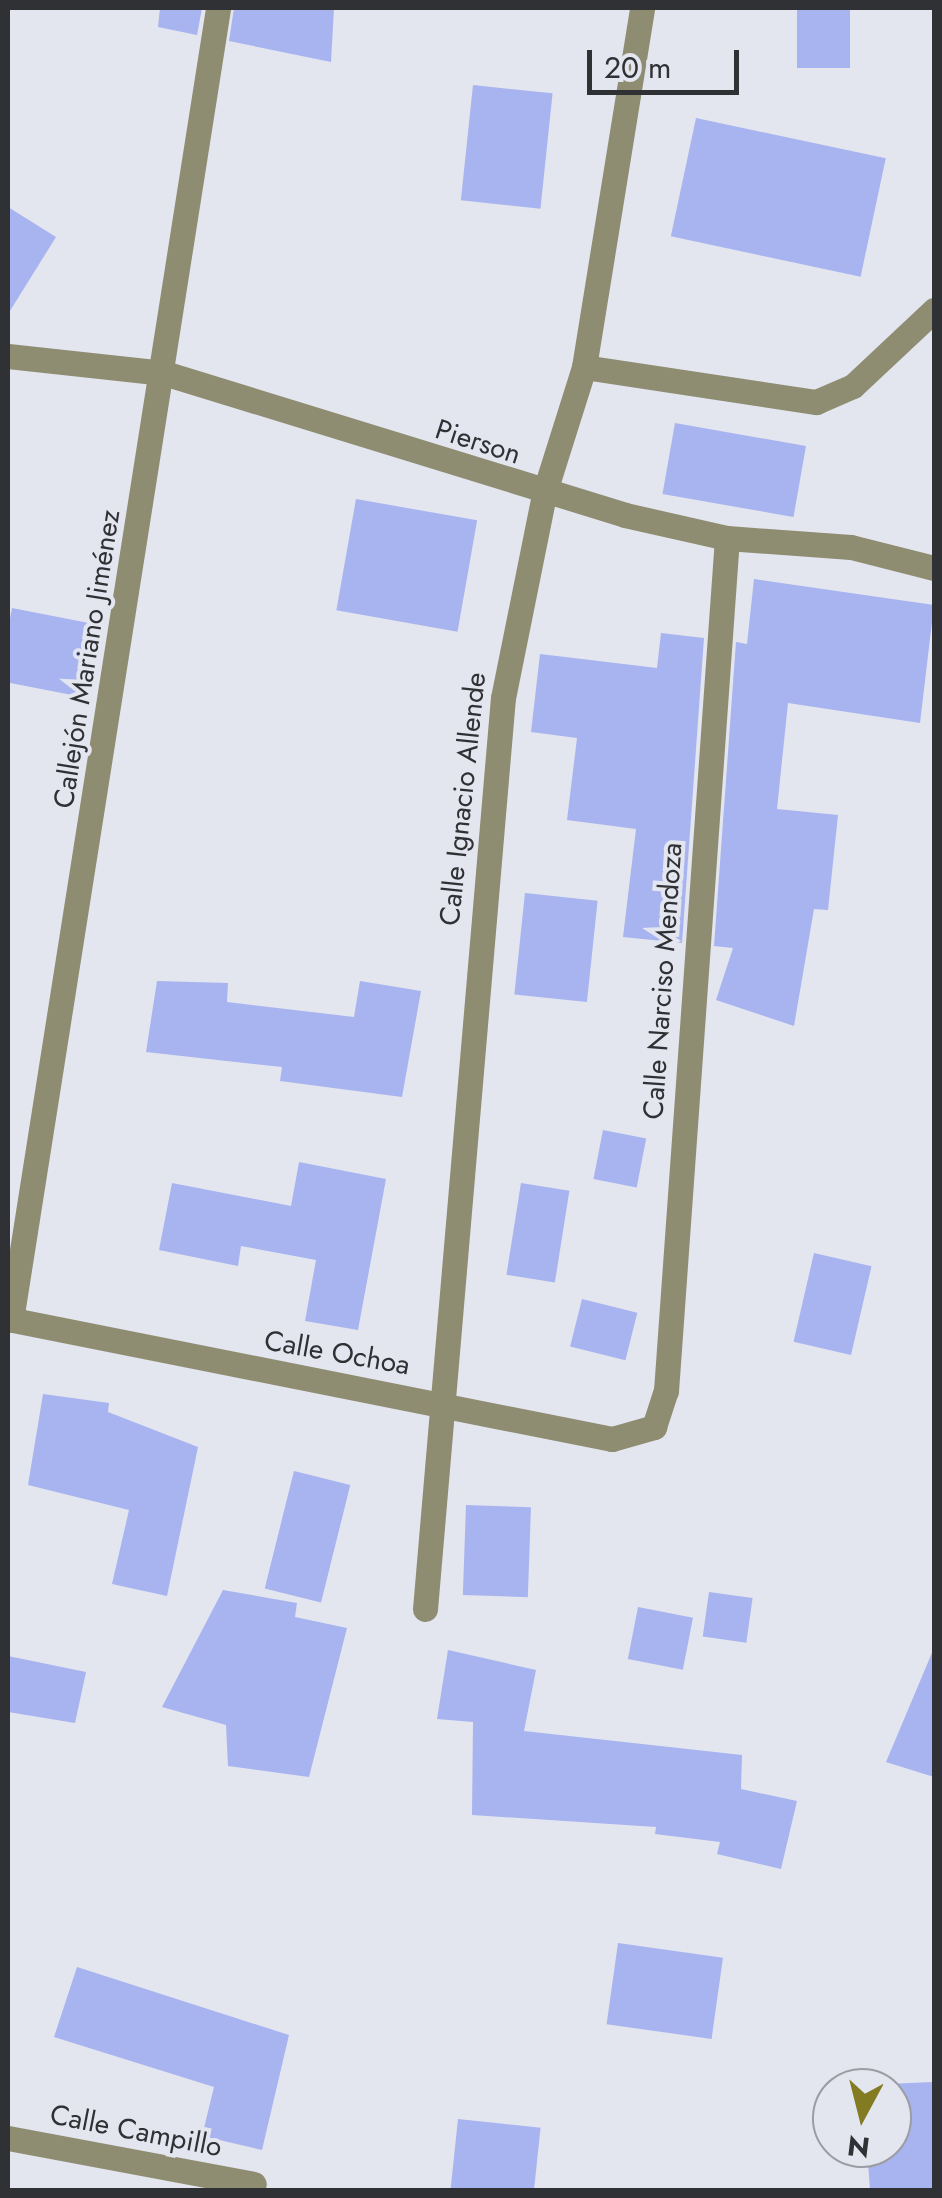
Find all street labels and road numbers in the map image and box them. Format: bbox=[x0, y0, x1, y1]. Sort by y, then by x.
street label: Pierson bbox=[431, 412, 525, 472]
street label: Callejón Mariano Jiménez bbox=[47, 507, 127, 811]
street label: Calle Ignacio Allende bbox=[433, 671, 493, 927]
street label: Calle Narciso Mendoza bbox=[637, 842, 689, 1120]
street label: Calle Ochoa bbox=[262, 1324, 412, 1382]
street label: Calle Campillo bbox=[47, 2098, 225, 2164]

